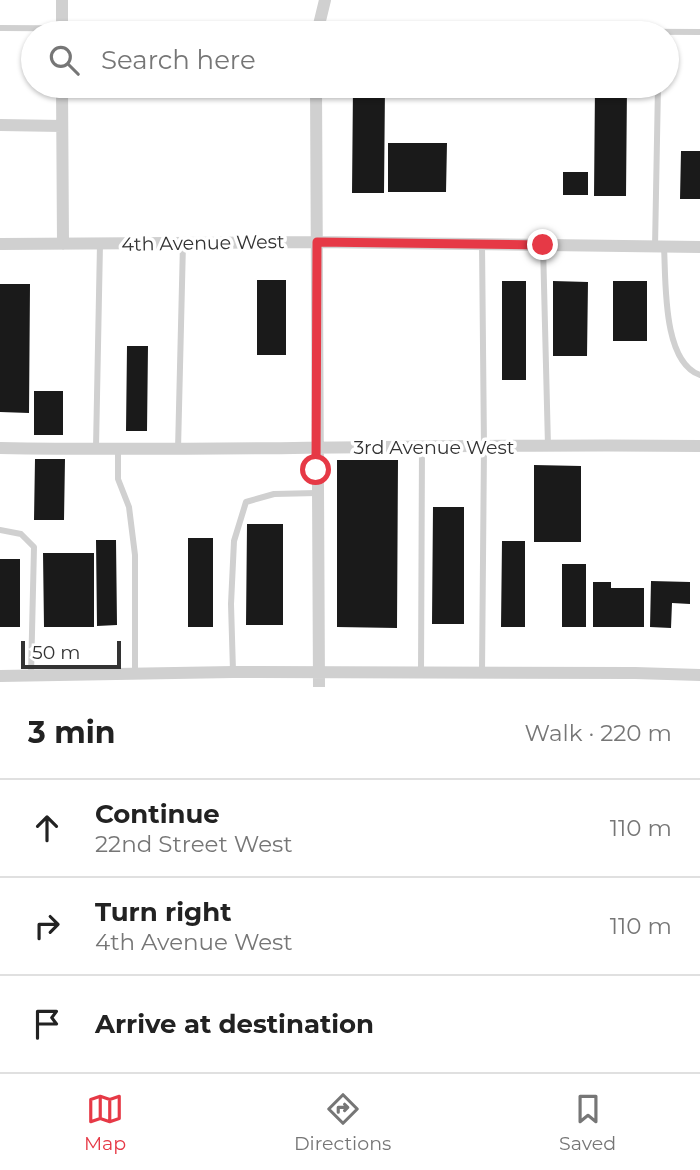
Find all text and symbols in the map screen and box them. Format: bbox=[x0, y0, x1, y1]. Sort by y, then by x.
search box bbox=[21, 21, 679, 98]
icon: search bbox=[45, 41, 83, 79]
text: Search here bbox=[101, 44, 256, 76]
route end bbox=[527, 229, 558, 260]
street label: 4th Avenue West bbox=[121, 230, 285, 256]
street label: 3rd Avenue West bbox=[353, 436, 515, 459]
route start bbox=[300, 454, 331, 485]
scale bar bbox=[21, 638, 121, 670]
text: 50 m bbox=[32, 641, 80, 664]
text: 3 min bbox=[28, 714, 115, 751]
text: Walk · 220 m bbox=[525, 719, 672, 747]
text: Continue bbox=[95, 798, 220, 830]
icon: ahead bbox=[28, 809, 66, 847]
text: 110 m bbox=[610, 814, 672, 842]
text: 22nd Street West bbox=[95, 830, 293, 858]
text: Turn right bbox=[95, 896, 231, 928]
icon: right bbox=[28, 907, 66, 945]
text: 110 m bbox=[610, 912, 672, 940]
text: 4th Avenue West bbox=[95, 928, 293, 956]
icon: arrive bbox=[28, 1005, 66, 1043]
text: Arrive at destination bbox=[95, 1008, 374, 1040]
tab: Map bbox=[84, 1090, 126, 1155]
tab: Directions bbox=[294, 1090, 391, 1155]
tab: Saved bbox=[559, 1090, 616, 1155]

